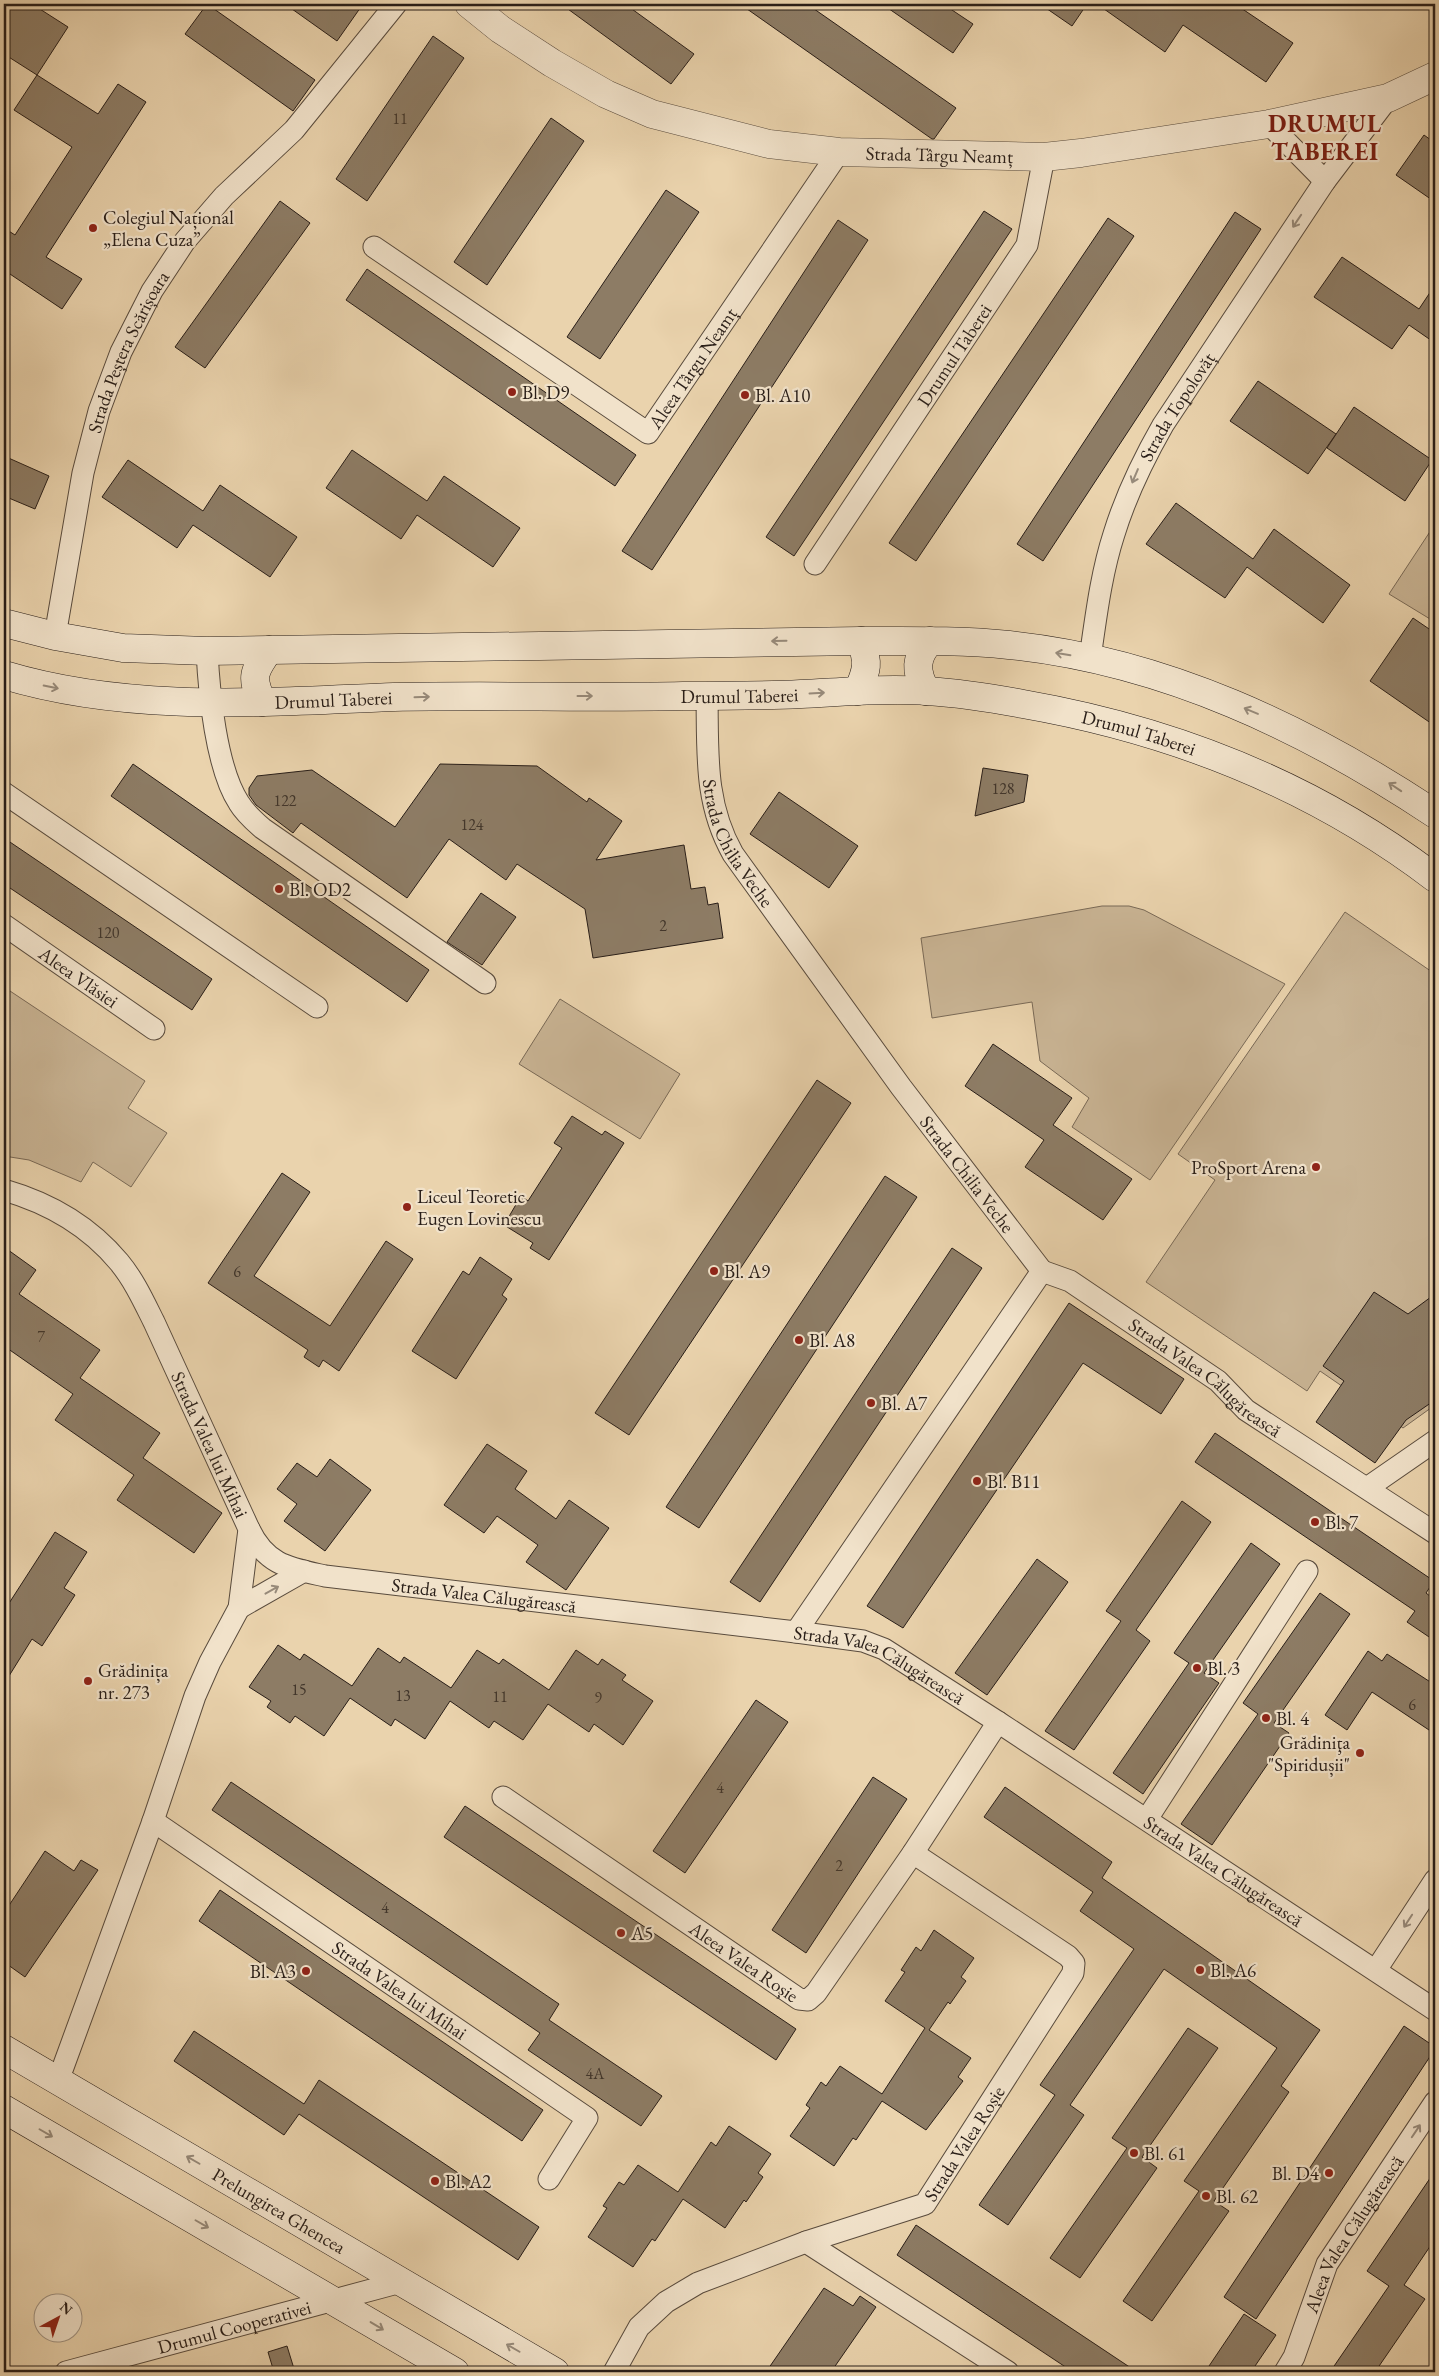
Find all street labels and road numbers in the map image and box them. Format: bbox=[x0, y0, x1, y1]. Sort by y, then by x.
street label: Strada Târgu Neamț bbox=[865, 141, 1013, 169]
street label: Strada Peștera Scărișoara bbox=[82, 266, 175, 436]
street label: Drumul Taberei bbox=[911, 299, 998, 411]
street label: Aleea Târgu Neamț bbox=[642, 303, 743, 434]
street label: Strada Topolovăț bbox=[1134, 348, 1221, 466]
street label: Drumul Taberei bbox=[680, 682, 799, 709]
street label: Drumul Taberei bbox=[274, 685, 393, 715]
street label: Drumul Taberei bbox=[1079, 704, 1200, 762]
street label: Strada Chilia Veche bbox=[697, 778, 779, 912]
street label: Aleea Vlăsiei bbox=[33, 940, 124, 1014]
street label: Strada Chilia Veche bbox=[914, 1111, 1020, 1238]
street label: Strada Valea Călugărească bbox=[1124, 1312, 1287, 1443]
street label: Strada Valea lui Mihai bbox=[165, 1367, 254, 1522]
street label: Strada Valea Călugărească bbox=[390, 1572, 578, 1619]
street label: Strada Valea Călugărească bbox=[792, 1620, 970, 1711]
street label: Strada Valea Călugărească bbox=[1139, 1810, 1308, 1933]
street label: Aleea Valea Roșie bbox=[684, 1915, 803, 2008]
street label: Strada Valea lui Mihai bbox=[327, 1935, 472, 2046]
street label: Strada Valea Roșie bbox=[918, 2081, 1011, 2206]
street label: Aleea Valea Călugărească bbox=[1298, 2150, 1409, 2317]
street label: Prelungirea Ghencea bbox=[208, 2162, 351, 2260]
street label: Drumul Cooperativei bbox=[155, 2295, 314, 2360]

